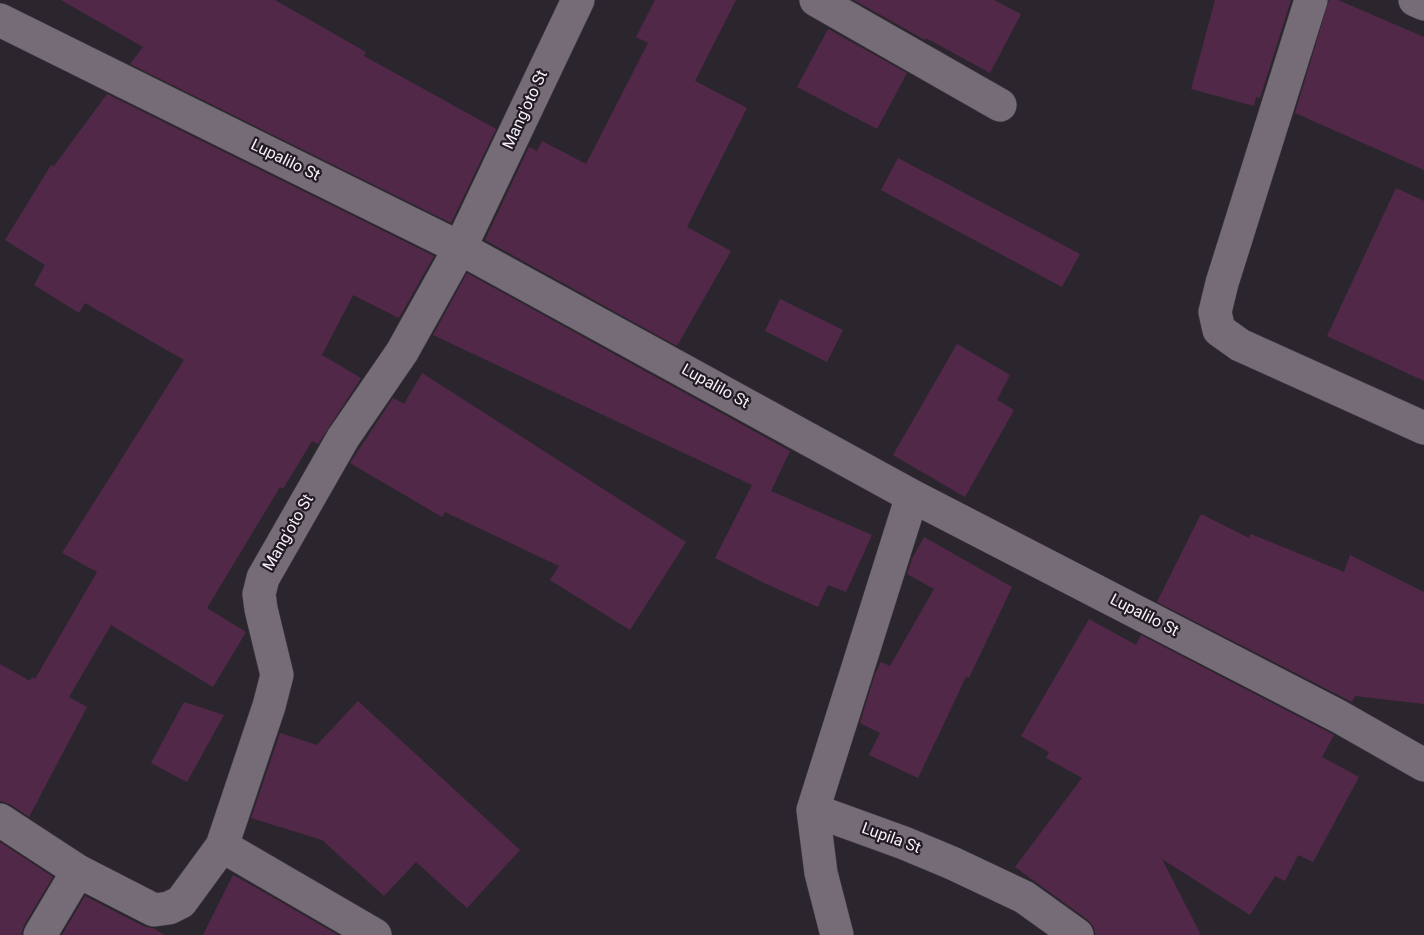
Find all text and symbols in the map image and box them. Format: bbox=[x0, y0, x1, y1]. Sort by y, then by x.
street label: Mang'oto St bbox=[499, 67, 553, 153]
street label: Lupalilo St bbox=[247, 136, 323, 186]
street label: Lupalilo St bbox=[678, 361, 752, 413]
street label: Mang'oto St bbox=[259, 491, 319, 575]
street label: Lupalilo St bbox=[1107, 591, 1181, 641]
street label: Lupila St bbox=[859, 820, 923, 858]

